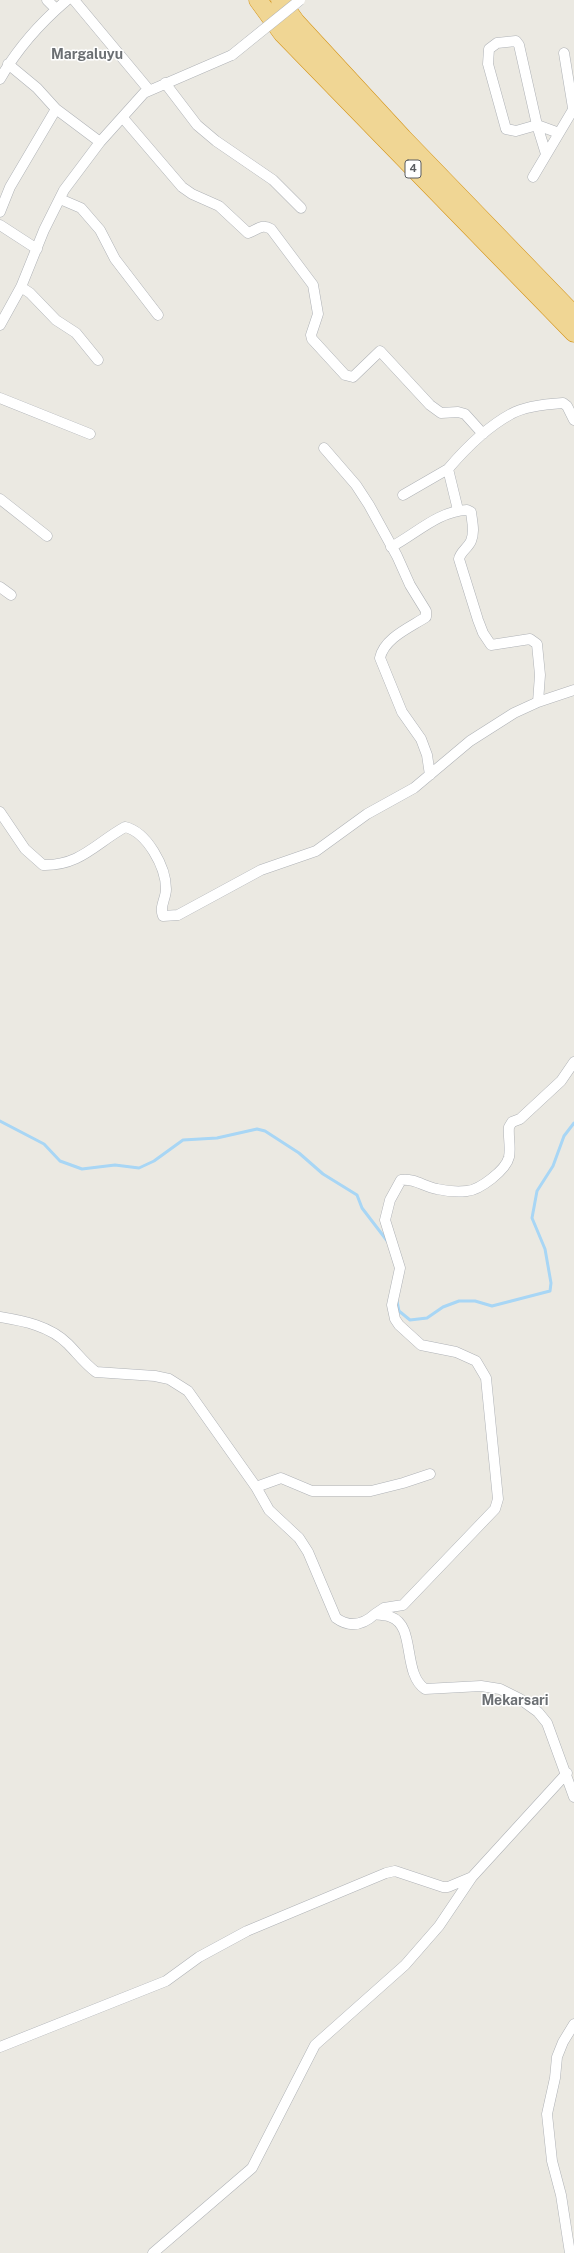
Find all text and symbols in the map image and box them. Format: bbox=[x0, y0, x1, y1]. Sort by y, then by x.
district label: Margaluyu bbox=[51, 47, 123, 63]
road number: 4 bbox=[405, 160, 421, 178]
district label: Mekarsari bbox=[481, 1693, 549, 1709]

